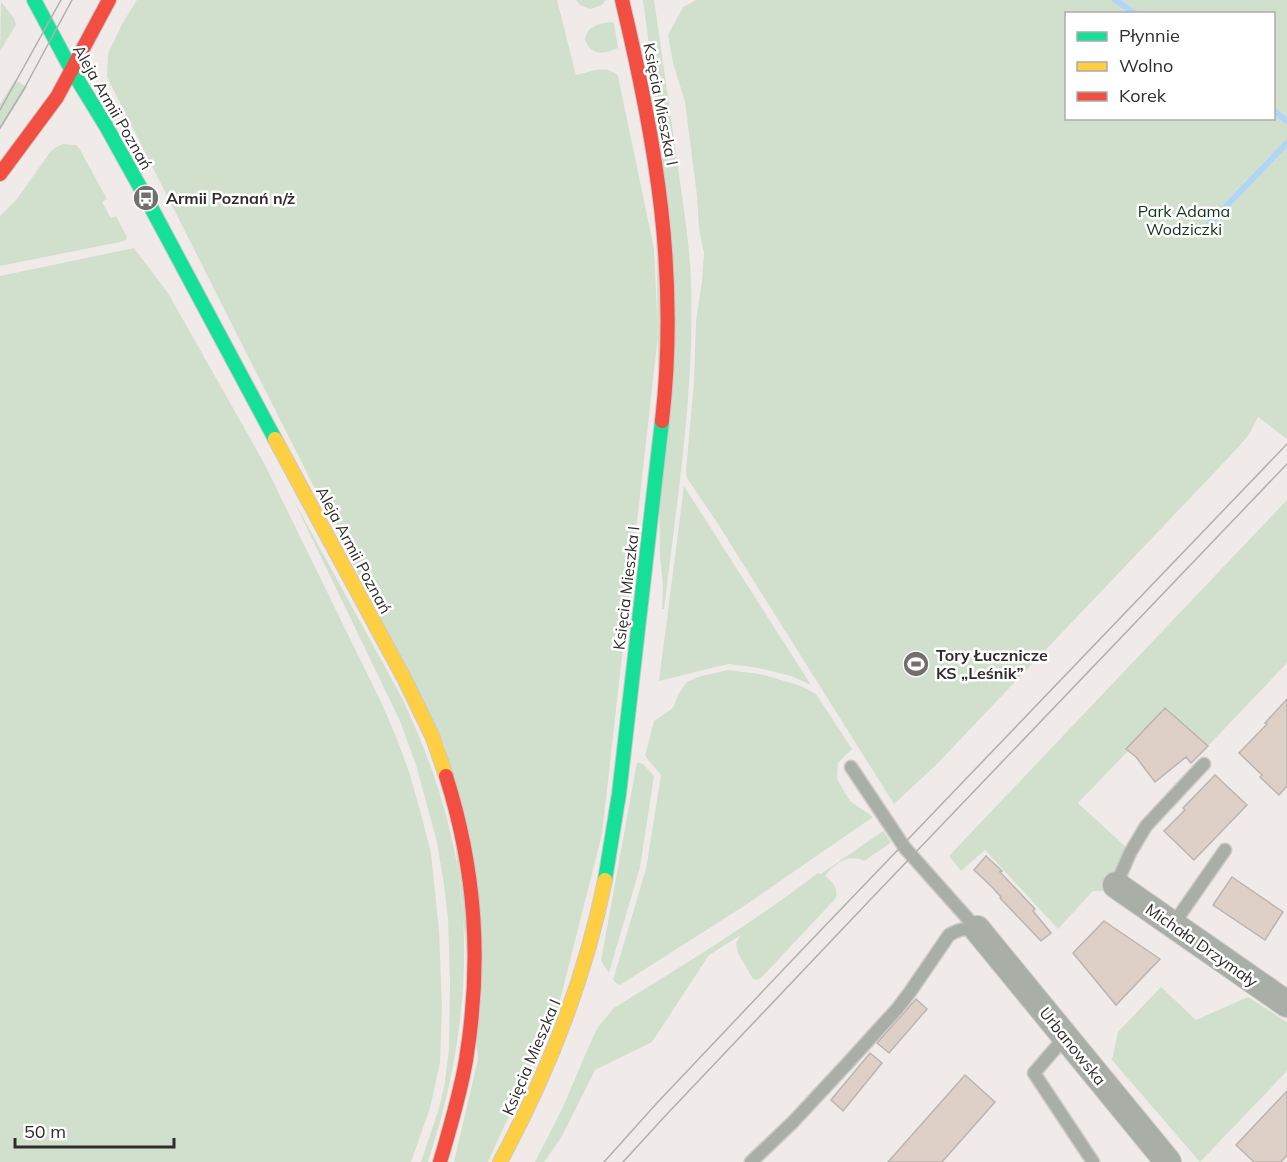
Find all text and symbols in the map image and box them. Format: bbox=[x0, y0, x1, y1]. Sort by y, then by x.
legend bbox=[1065, 12, 1275, 120]
text: Płynnie bbox=[1119, 24, 1180, 47]
street label: Aleja Armii Poznań bbox=[69, 41, 157, 173]
street label: Księcia Mieszka I bbox=[639, 41, 683, 167]
text: Wolno bbox=[1119, 54, 1173, 77]
text: Korek bbox=[1119, 84, 1167, 107]
bus stop icon: Armii Poznań n/ż bbox=[131, 183, 161, 213]
place label: Armii Poznań n/ż bbox=[166, 188, 295, 208]
park label: Park Adama Wodziczki bbox=[1138, 201, 1230, 239]
street label: Aleja Armii Poznań bbox=[312, 483, 396, 617]
street label: Księcia Mieszka I bbox=[608, 525, 644, 651]
place label: Tory Łucznicze KS „Leśnik” bbox=[936, 645, 1048, 683]
sports icon: Tory Łucznicze KS „Leśnik” bbox=[901, 649, 931, 679]
street label: Michała Drzymały bbox=[1142, 899, 1262, 991]
street label: Księcia Mieszka I bbox=[497, 996, 565, 1118]
street label: Urbanowska bbox=[1035, 1003, 1111, 1089]
scale bar bbox=[15, 1111, 174, 1149]
text: 50 m bbox=[24, 1120, 66, 1143]

